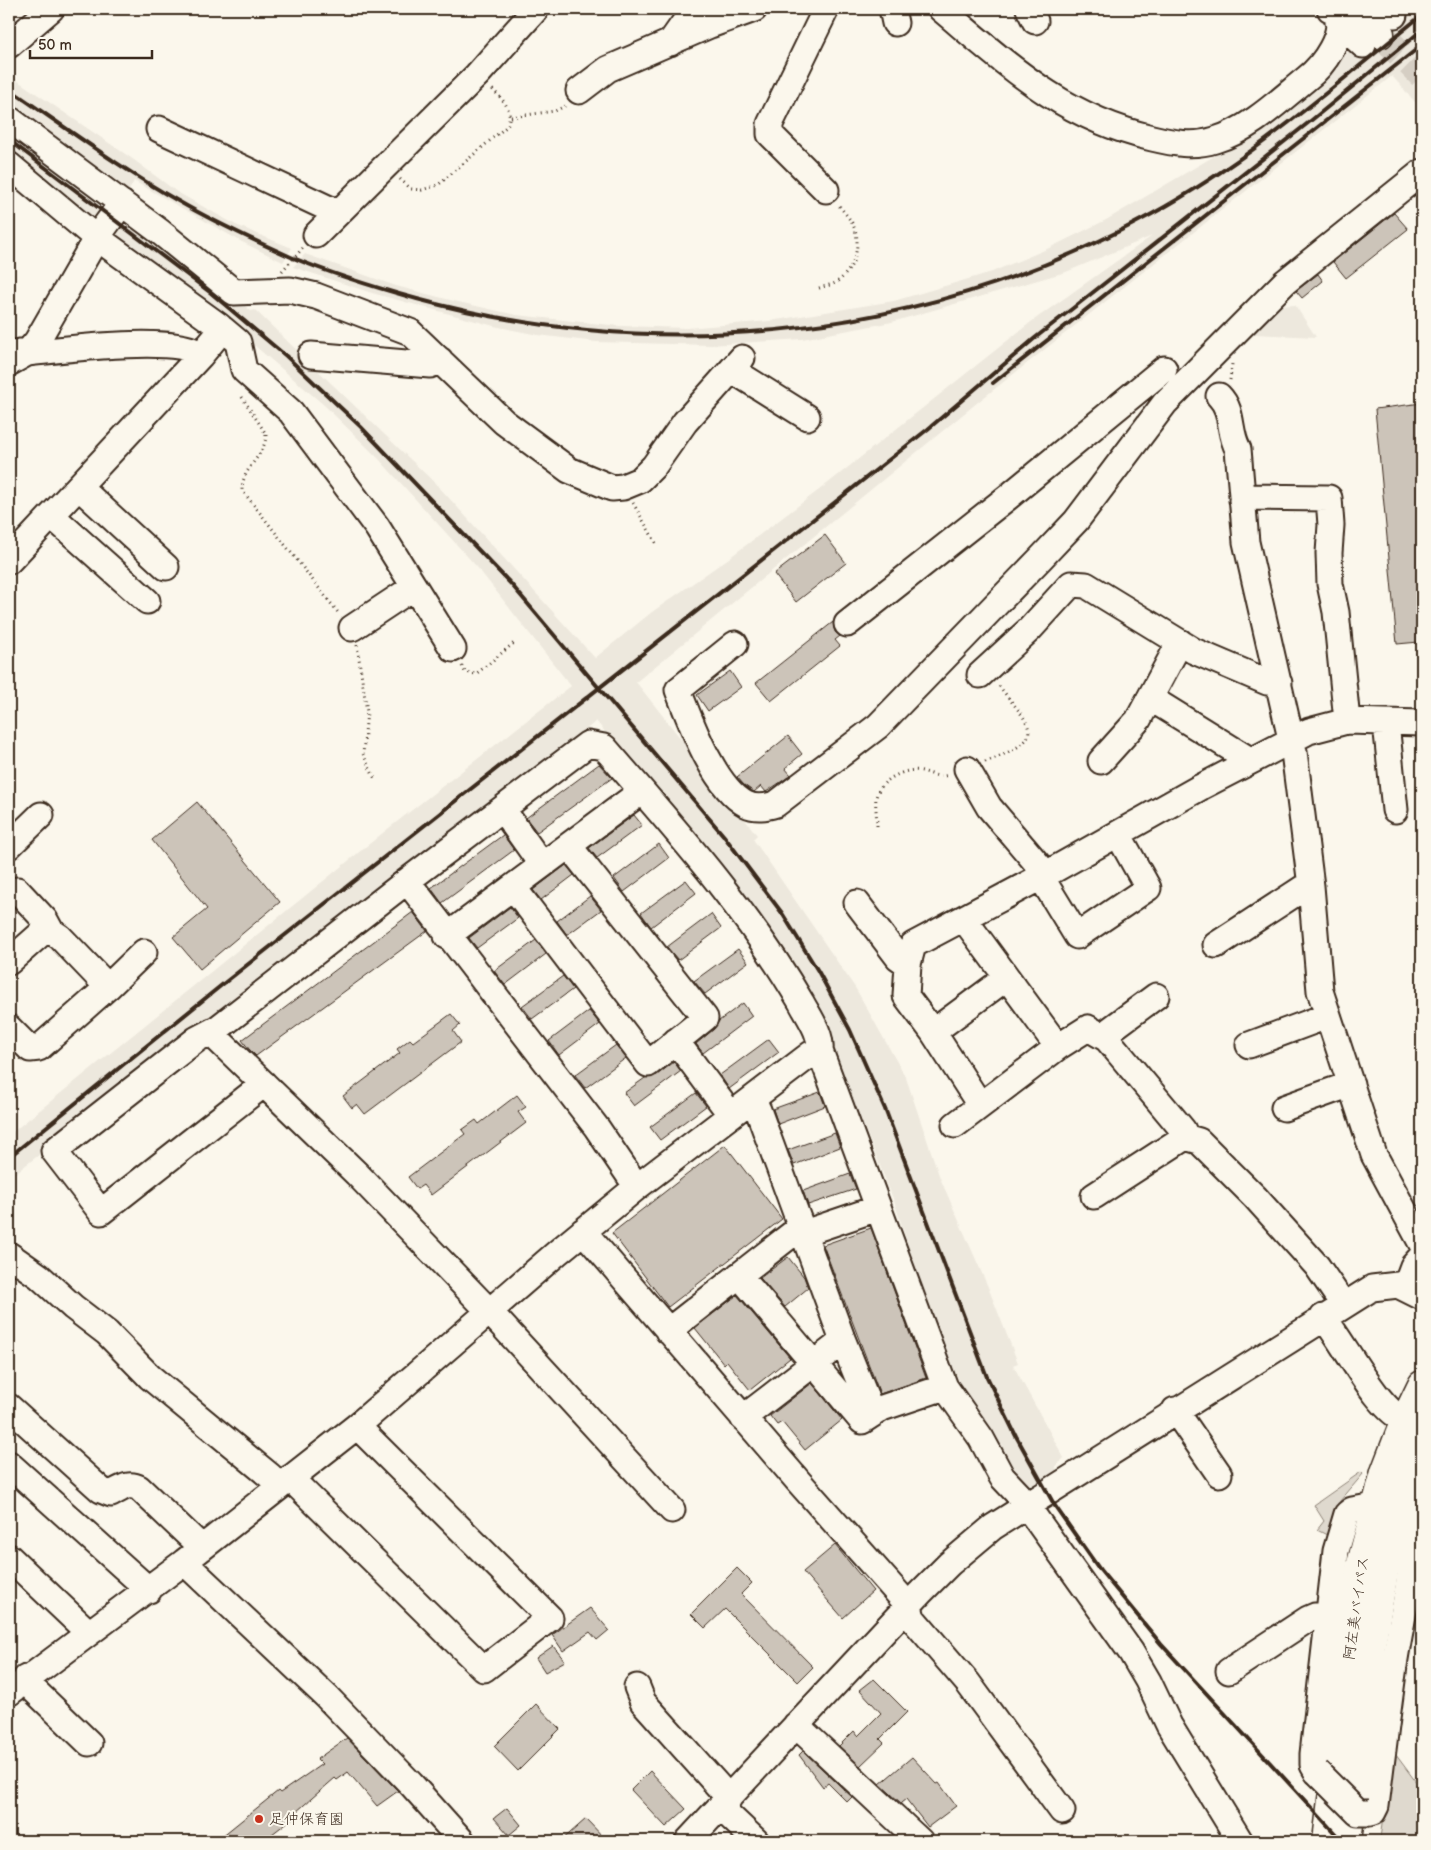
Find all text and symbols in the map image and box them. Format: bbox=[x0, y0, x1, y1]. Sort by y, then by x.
scale bar bbox=[30, 28, 152, 60]
text: 50 m bbox=[38, 36, 72, 55]
street label: 阿左美バイパス bbox=[1340, 1555, 1373, 1661]
place label: 足仲保育園 bbox=[269, 1810, 344, 1829]
marker: 足仲保育園 bbox=[253, 1813, 265, 1825]

